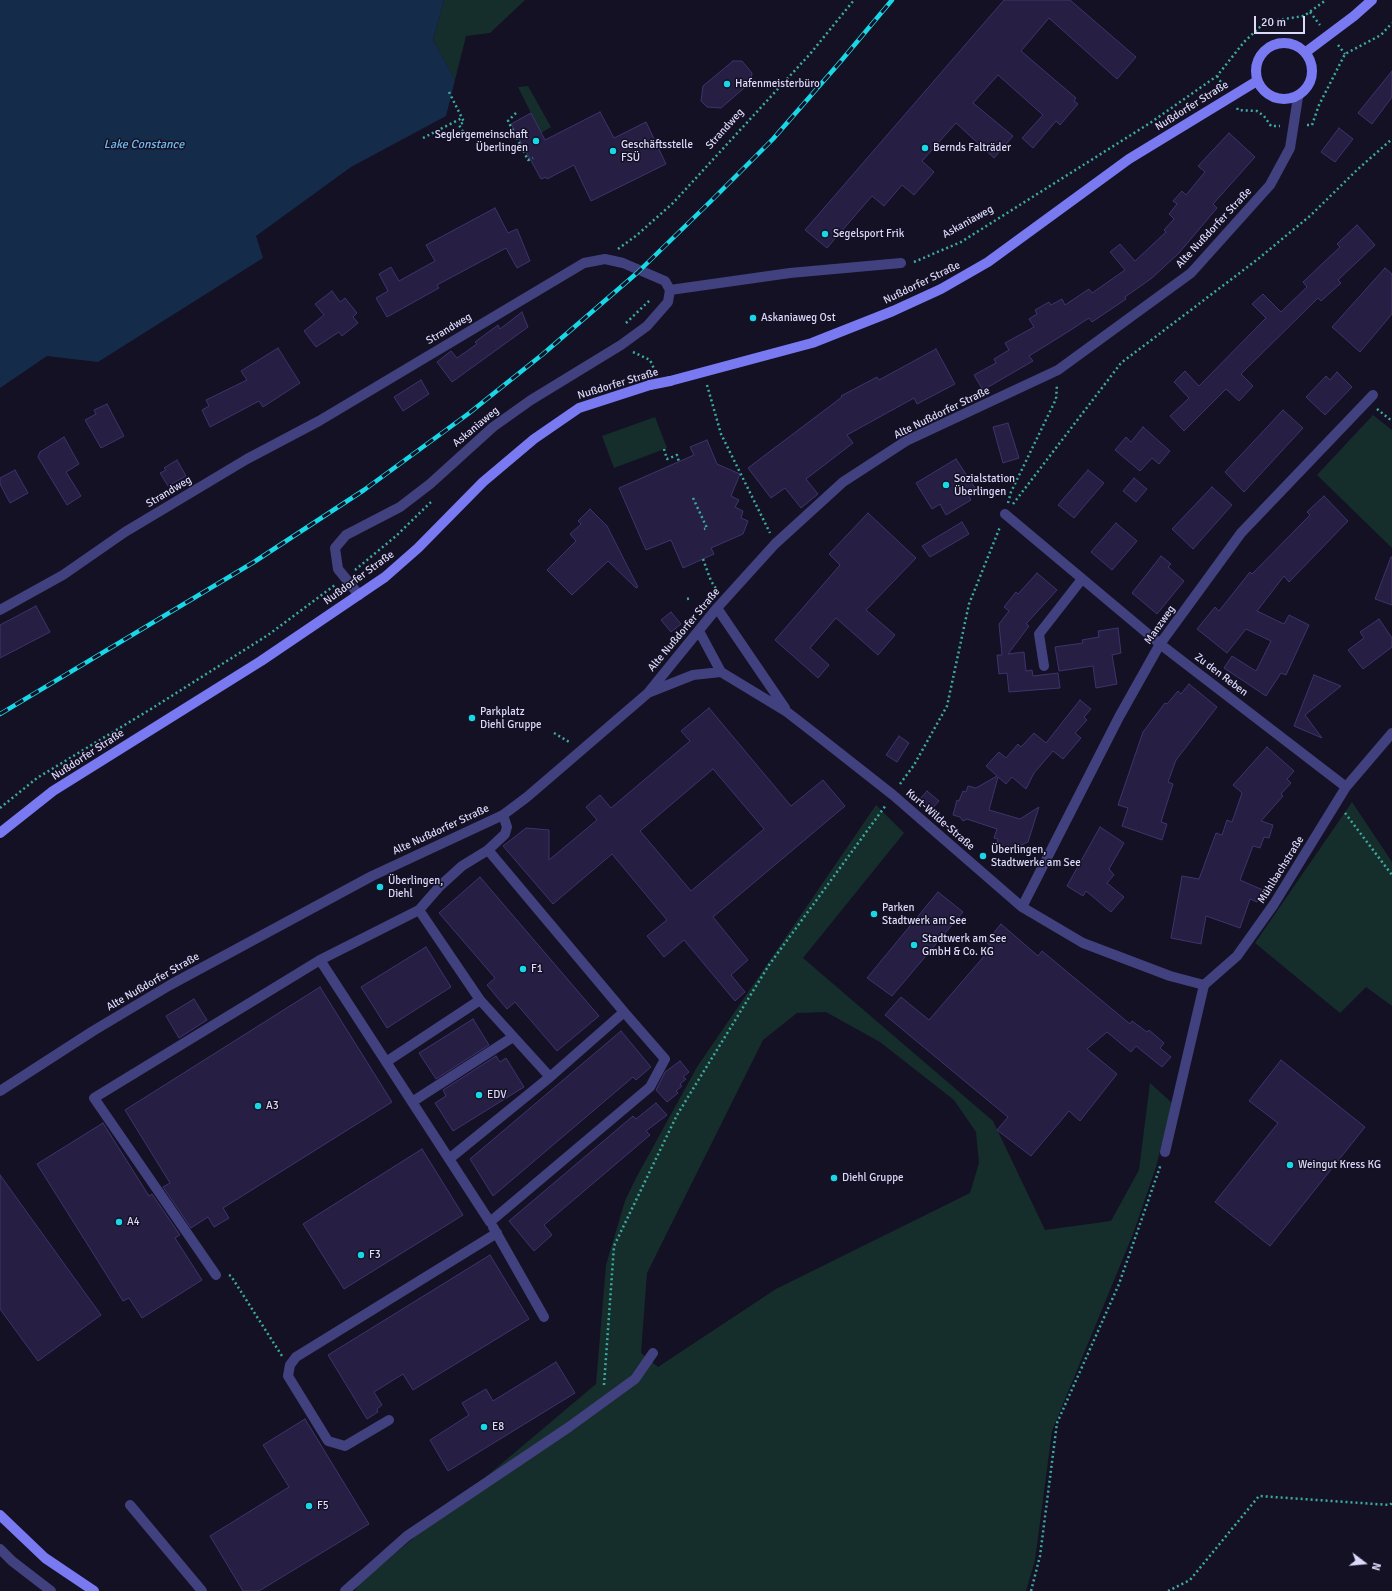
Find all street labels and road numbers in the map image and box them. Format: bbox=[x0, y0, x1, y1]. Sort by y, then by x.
street label: Nußdorfer Straße bbox=[1153, 78, 1231, 134]
street label: Strandweg bbox=[703, 106, 747, 152]
street label: Alte Nußdorfer Straße bbox=[1173, 185, 1255, 271]
street label: Askaniaweg bbox=[940, 203, 996, 241]
street label: Nußdorfer Straße bbox=[881, 259, 963, 307]
street label: Strandweg bbox=[424, 310, 474, 348]
street label: Nußdorfer Straße bbox=[576, 365, 660, 403]
street label: Alte Nußdorfer Straße bbox=[892, 384, 992, 442]
street label: Askaniaweg bbox=[450, 404, 502, 450]
street label: Strandweg bbox=[144, 473, 194, 511]
street label: Nußdorfer Straße bbox=[321, 548, 397, 608]
street label: Alte Nußdorfer Straße bbox=[645, 585, 723, 675]
street label: Manzweg bbox=[1142, 603, 1178, 647]
street label: Zu den Reben bbox=[1192, 651, 1250, 699]
street label: Nußdorfer Straße bbox=[49, 727, 127, 783]
street label: Kurt-Wilde-Straße bbox=[903, 787, 977, 853]
street label: Alte Nußdorfer Straße bbox=[391, 802, 491, 858]
street label: Mühlbachstraße bbox=[1255, 834, 1307, 906]
street label: Alte Nußdorfer Straße bbox=[104, 950, 202, 1014]

